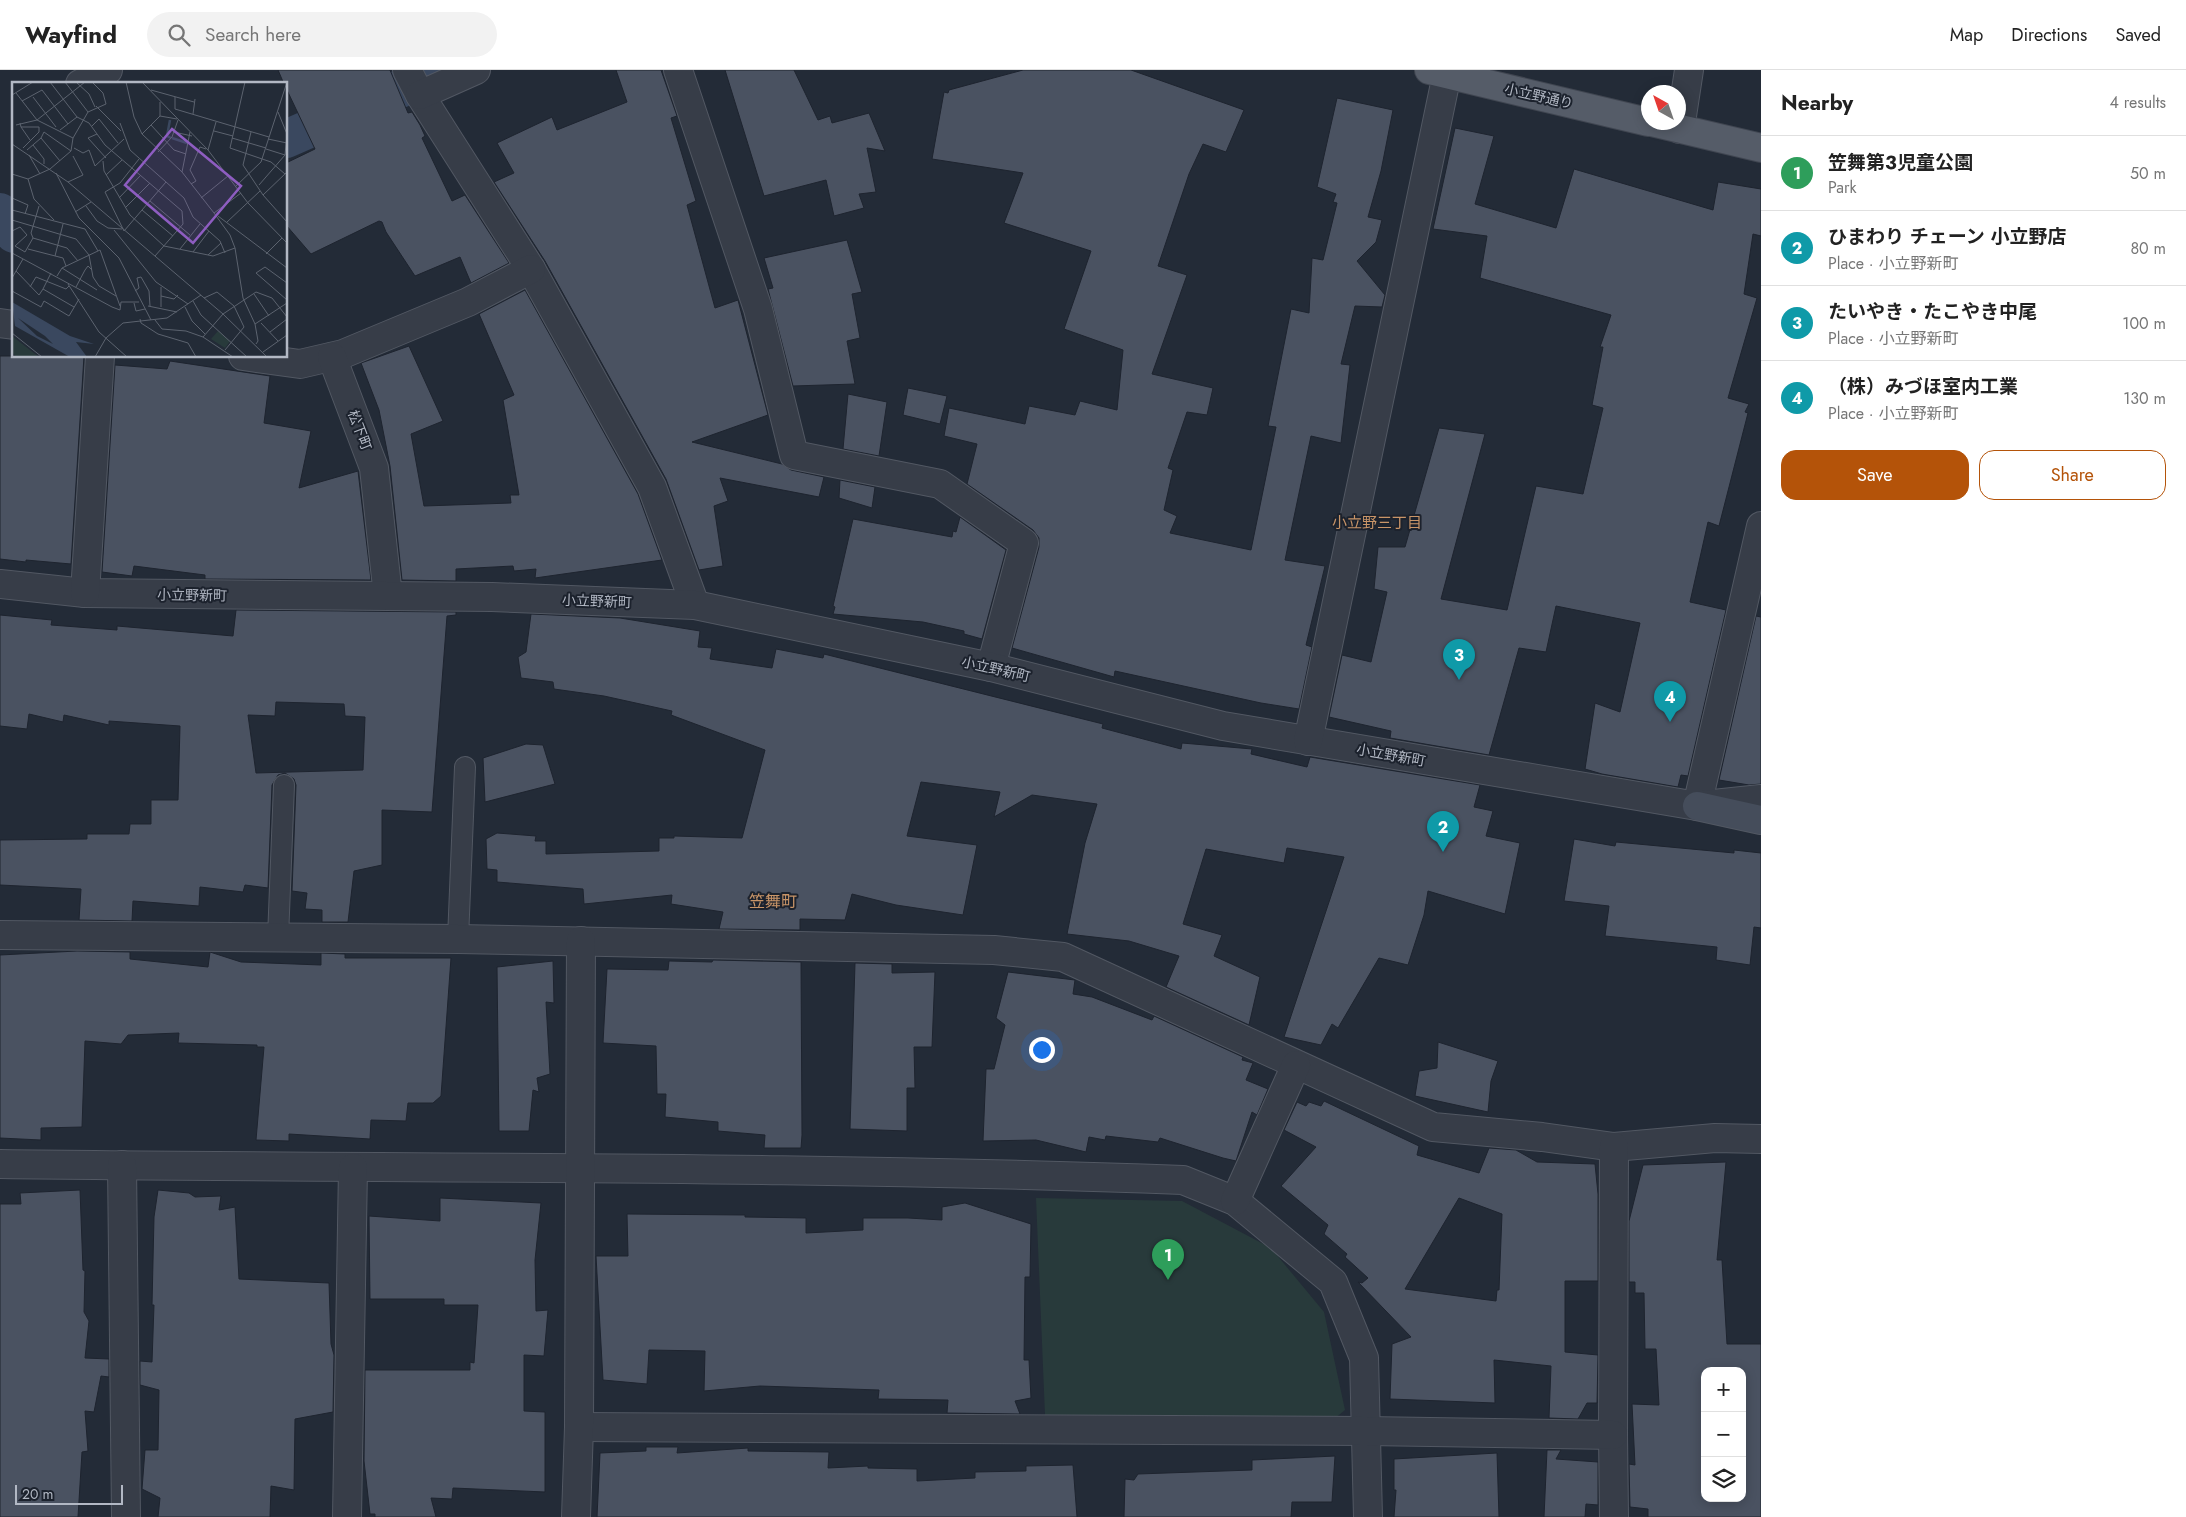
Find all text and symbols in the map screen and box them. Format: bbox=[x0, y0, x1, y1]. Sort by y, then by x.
search box bbox=[147, 12, 497, 57]
text: Wayfind bbox=[25, 17, 117, 52]
icon: search bbox=[165, 21, 193, 49]
text: Search here bbox=[205, 21, 301, 48]
text: Map bbox=[1950, 22, 1983, 48]
text: Directions bbox=[2011, 22, 2087, 48]
text: Saved bbox=[2115, 22, 2161, 48]
street label: 小立野通り bbox=[1503, 78, 1575, 114]
inset map bbox=[12, 82, 288, 358]
north arrow bbox=[1641, 85, 1686, 130]
text: Nearby bbox=[1781, 88, 1853, 118]
text: 4 results bbox=[2110, 91, 2166, 114]
text: 笠舞第３児童公園 bbox=[1828, 149, 1973, 176]
text: 1 bbox=[1793, 162, 1801, 185]
text: 50 m bbox=[2130, 162, 2166, 185]
text: Park bbox=[1828, 176, 1857, 199]
text: ひまわり チェーン 小立野店 bbox=[1828, 223, 2066, 250]
text: 2 bbox=[1792, 237, 1802, 260]
text: 80 m bbox=[2130, 237, 2166, 260]
text: Place · 小立野新町 bbox=[1828, 252, 1958, 275]
text: たいやき・たこやき中尾 bbox=[1828, 298, 2037, 325]
text: 3 bbox=[1792, 312, 1802, 335]
text: 100 m bbox=[2122, 312, 2166, 335]
text: Place · 小立野新町 bbox=[1828, 327, 1958, 350]
text: （株）みづほ室内工業 bbox=[1828, 373, 2018, 400]
text: 4 bbox=[1791, 387, 1803, 410]
text: 130 m bbox=[2123, 387, 2166, 410]
text: Place · 小立野新町 bbox=[1828, 402, 1958, 425]
street label: 松下町 bbox=[343, 407, 377, 453]
button: Save bbox=[1781, 450, 1969, 500]
button: Share bbox=[1979, 450, 2166, 500]
district label: 小立野三丁目 bbox=[1332, 512, 1422, 534]
street label: 小立野新町 bbox=[157, 584, 227, 606]
street label: 小立野新町 bbox=[562, 590, 632, 612]
pin: 3 bbox=[1443, 639, 1475, 680]
street label: 小立野新町 bbox=[960, 651, 1032, 687]
pin: 4 bbox=[1654, 681, 1686, 722]
street label: 小立野新町 bbox=[1355, 739, 1427, 771]
pin: 2 bbox=[1427, 811, 1459, 852]
district label: 笠舞町 bbox=[749, 890, 797, 913]
your location bbox=[1029, 1037, 1055, 1063]
pin: 1 bbox=[1152, 1239, 1184, 1280]
map controls bbox=[1701, 1367, 1746, 1502]
button: + bbox=[1701, 1367, 1746, 1412]
button: − bbox=[1701, 1412, 1746, 1457]
button: layers bbox=[1701, 1457, 1746, 1502]
scale bar bbox=[15, 1482, 122, 1505]
text: 20 m bbox=[22, 1484, 54, 1504]

